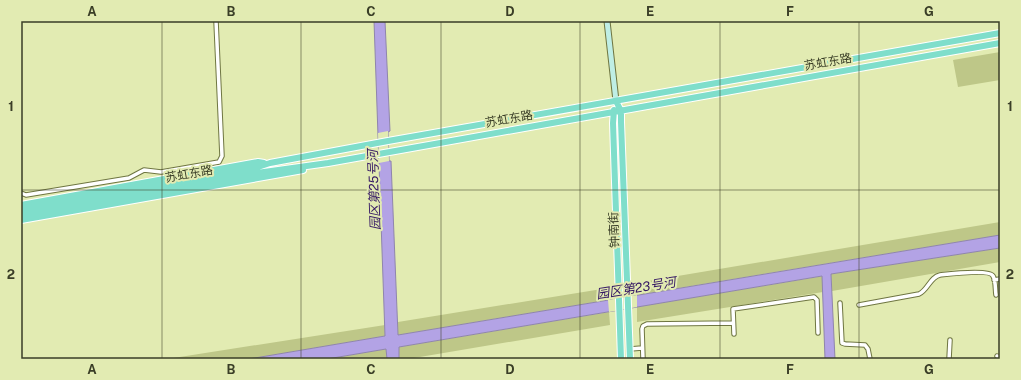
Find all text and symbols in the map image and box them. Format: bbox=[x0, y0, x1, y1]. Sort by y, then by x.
text: A bbox=[87, 4, 97, 19]
text: B bbox=[227, 4, 236, 19]
text: C bbox=[366, 4, 376, 19]
text: D bbox=[505, 4, 515, 19]
text: E bbox=[646, 4, 654, 19]
text: F bbox=[786, 4, 794, 19]
text: G bbox=[924, 4, 934, 19]
street label: 苏虹东路 bbox=[803, 51, 853, 73]
text: 1 bbox=[8, 99, 14, 114]
text: 1 bbox=[1007, 99, 1013, 114]
street label: 苏虹东路 bbox=[484, 108, 534, 130]
water label: 园区第25号河 bbox=[365, 147, 383, 230]
street label: 苏虹东路 bbox=[164, 163, 214, 185]
street label: 钟南街 bbox=[606, 212, 622, 248]
text: 2 bbox=[7, 267, 15, 282]
text: 2 bbox=[1006, 267, 1014, 282]
water label: 园区第23号河 bbox=[595, 274, 680, 302]
text: A bbox=[87, 362, 97, 377]
text: B bbox=[227, 362, 236, 377]
text: C bbox=[366, 362, 376, 377]
text: D bbox=[505, 362, 515, 377]
text: E bbox=[646, 362, 654, 377]
text: F bbox=[786, 362, 794, 377]
text: G bbox=[924, 362, 934, 377]

